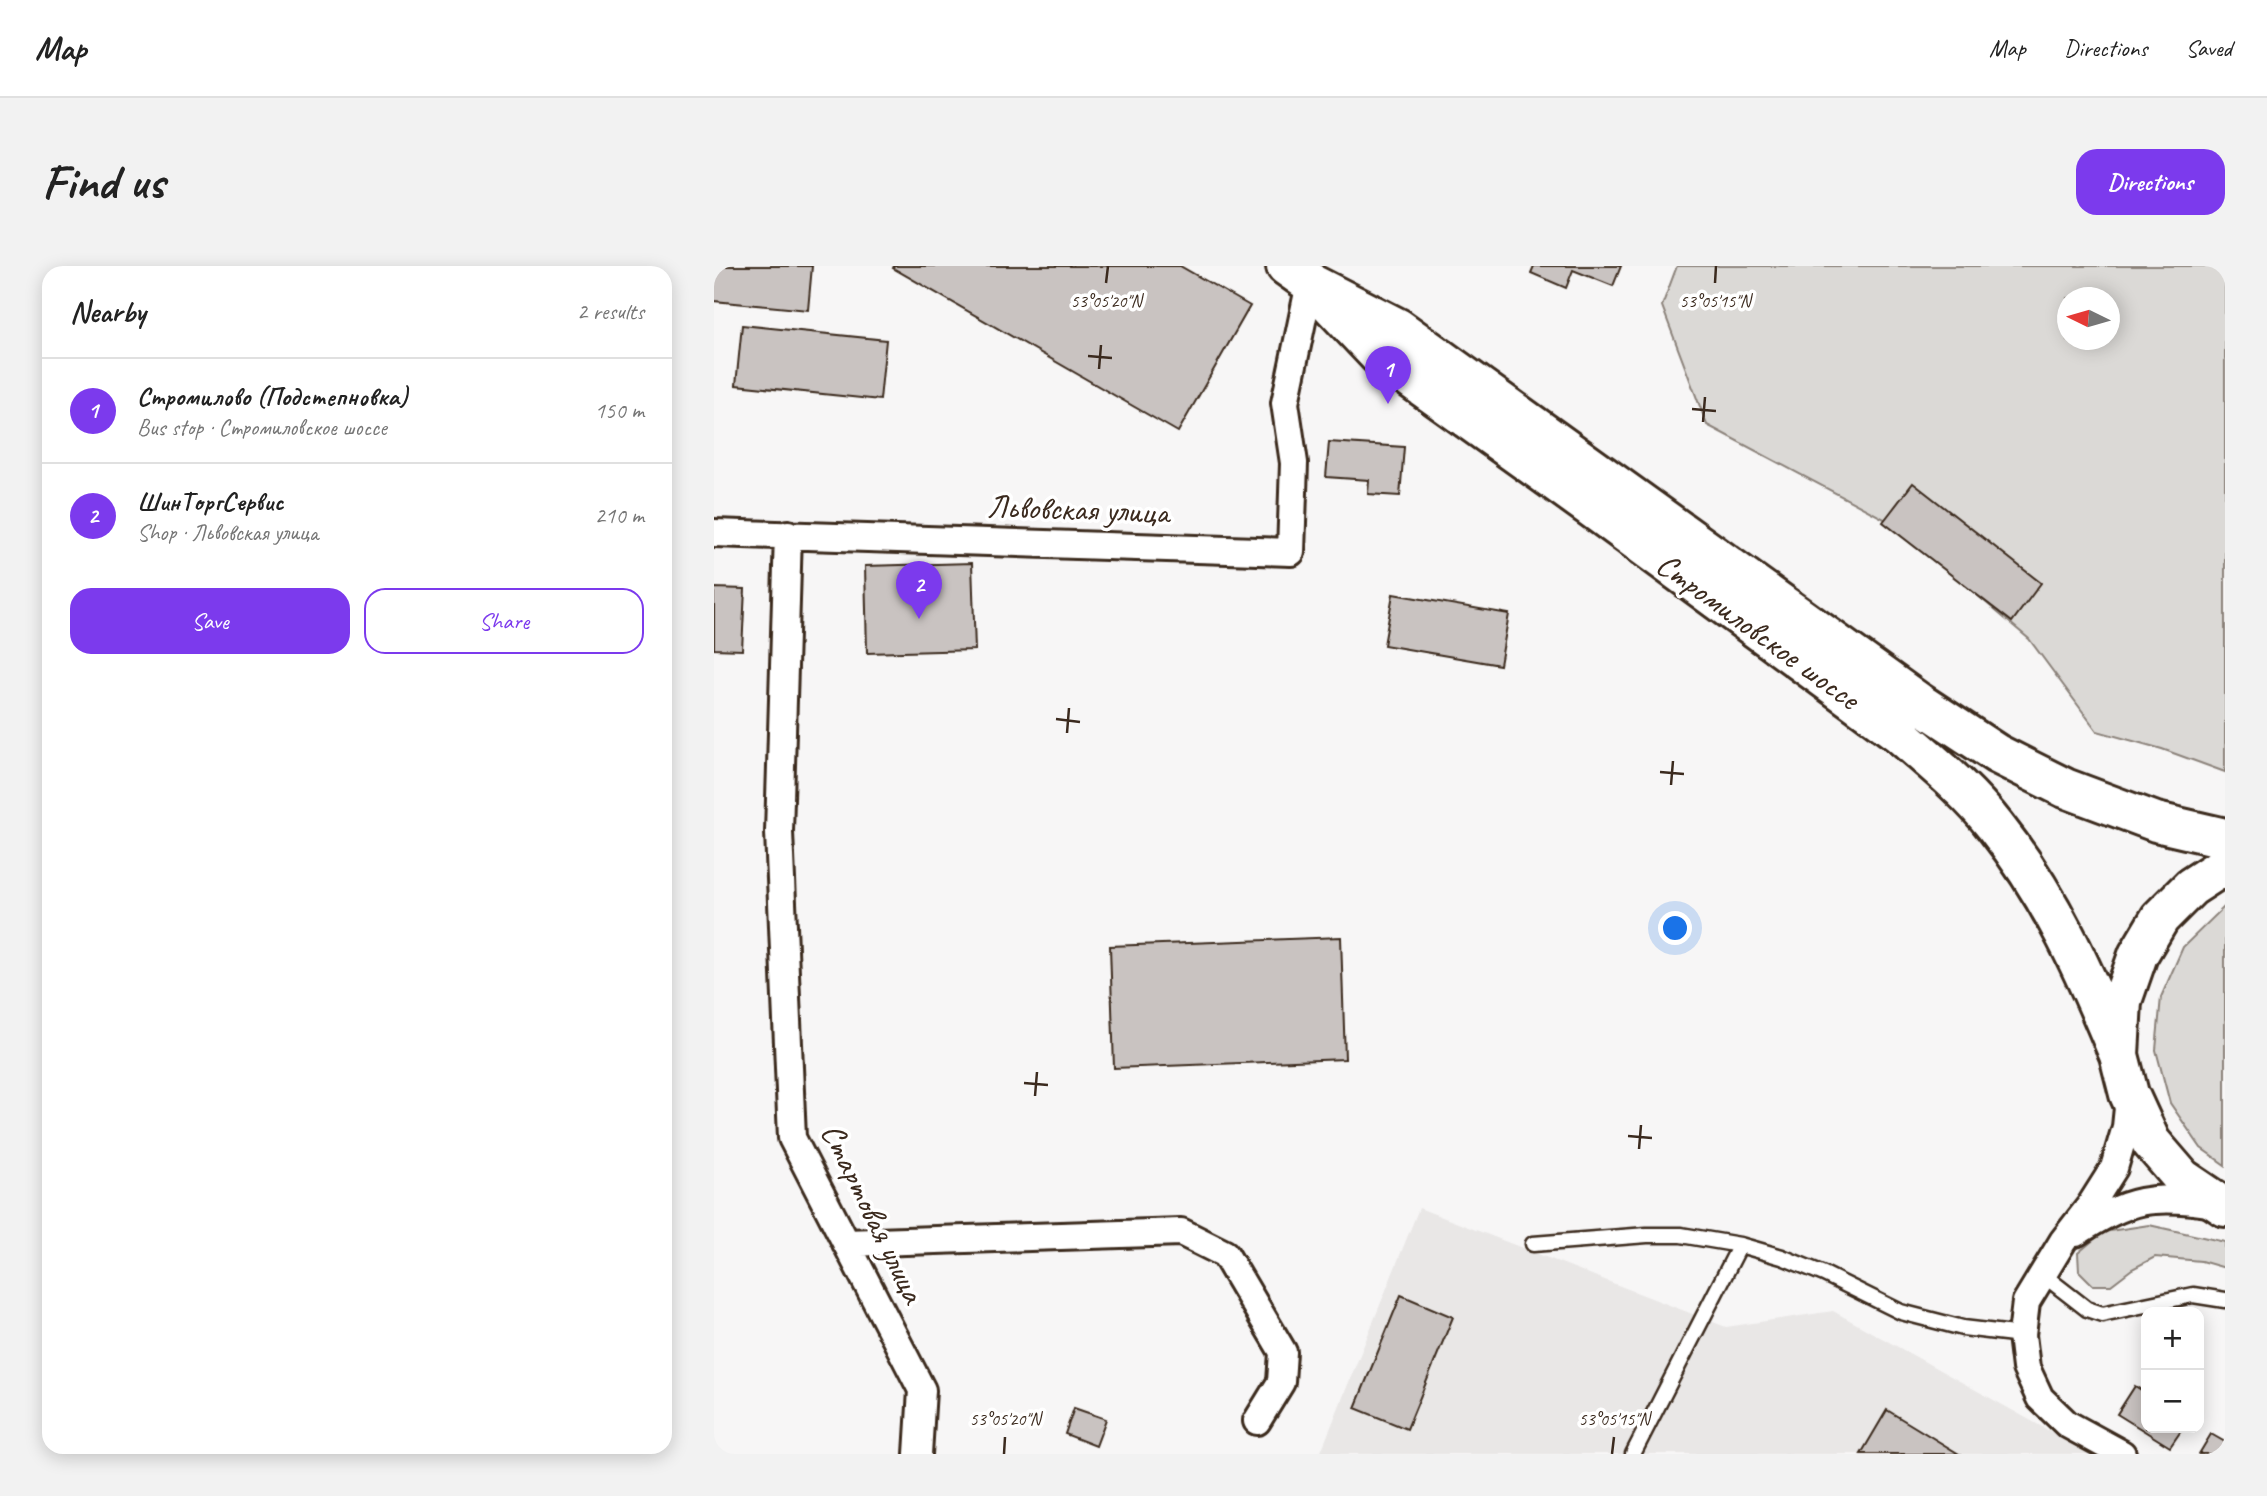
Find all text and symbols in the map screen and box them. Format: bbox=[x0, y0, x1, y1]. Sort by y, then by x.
text: Map bbox=[35, 27, 86, 69]
text: Map bbox=[1989, 33, 2026, 63]
text: Directions bbox=[2064, 33, 2147, 63]
text: Saved bbox=[2185, 33, 2232, 63]
button: Directions bbox=[2076, 149, 2225, 215]
text: Find us bbox=[42, 151, 164, 213]
north arrow bbox=[2057, 287, 2120, 350]
text: 53°05'20"N bbox=[1071, 290, 1145, 312]
text: 53°05'15"N bbox=[1680, 290, 1754, 312]
text: Nearby bbox=[70, 293, 146, 331]
text: 2 results bbox=[577, 297, 644, 326]
pin: 1 bbox=[1365, 346, 1411, 404]
text: Стромилово (Подстепновка) bbox=[137, 380, 408, 413]
text: 1 bbox=[88, 396, 98, 425]
text: 150 m bbox=[595, 396, 644, 425]
text: Bus stop · Стромиловское шоссе bbox=[137, 413, 387, 442]
text: ШинТоргСервис bbox=[137, 485, 284, 518]
street label: Львовская улица bbox=[986, 485, 1172, 533]
text: 2 bbox=[88, 501, 98, 530]
text: 210 m bbox=[595, 501, 644, 530]
text: Shop · Львовская улица bbox=[137, 518, 318, 547]
street label: Стромиловское шоссе bbox=[1648, 543, 1870, 720]
pin: 2 bbox=[896, 561, 942, 619]
button: Save bbox=[70, 588, 350, 654]
button: Share bbox=[364, 588, 644, 654]
your location bbox=[1658, 911, 1692, 945]
street label: Стартовая улица bbox=[811, 1116, 936, 1312]
map controls bbox=[2141, 1307, 2204, 1433]
button: + bbox=[2141, 1307, 2204, 1370]
button: − bbox=[2141, 1370, 2204, 1433]
text: 53°05'20"N bbox=[970, 1408, 1044, 1430]
text: 53°05'15"N bbox=[1579, 1408, 1653, 1430]

